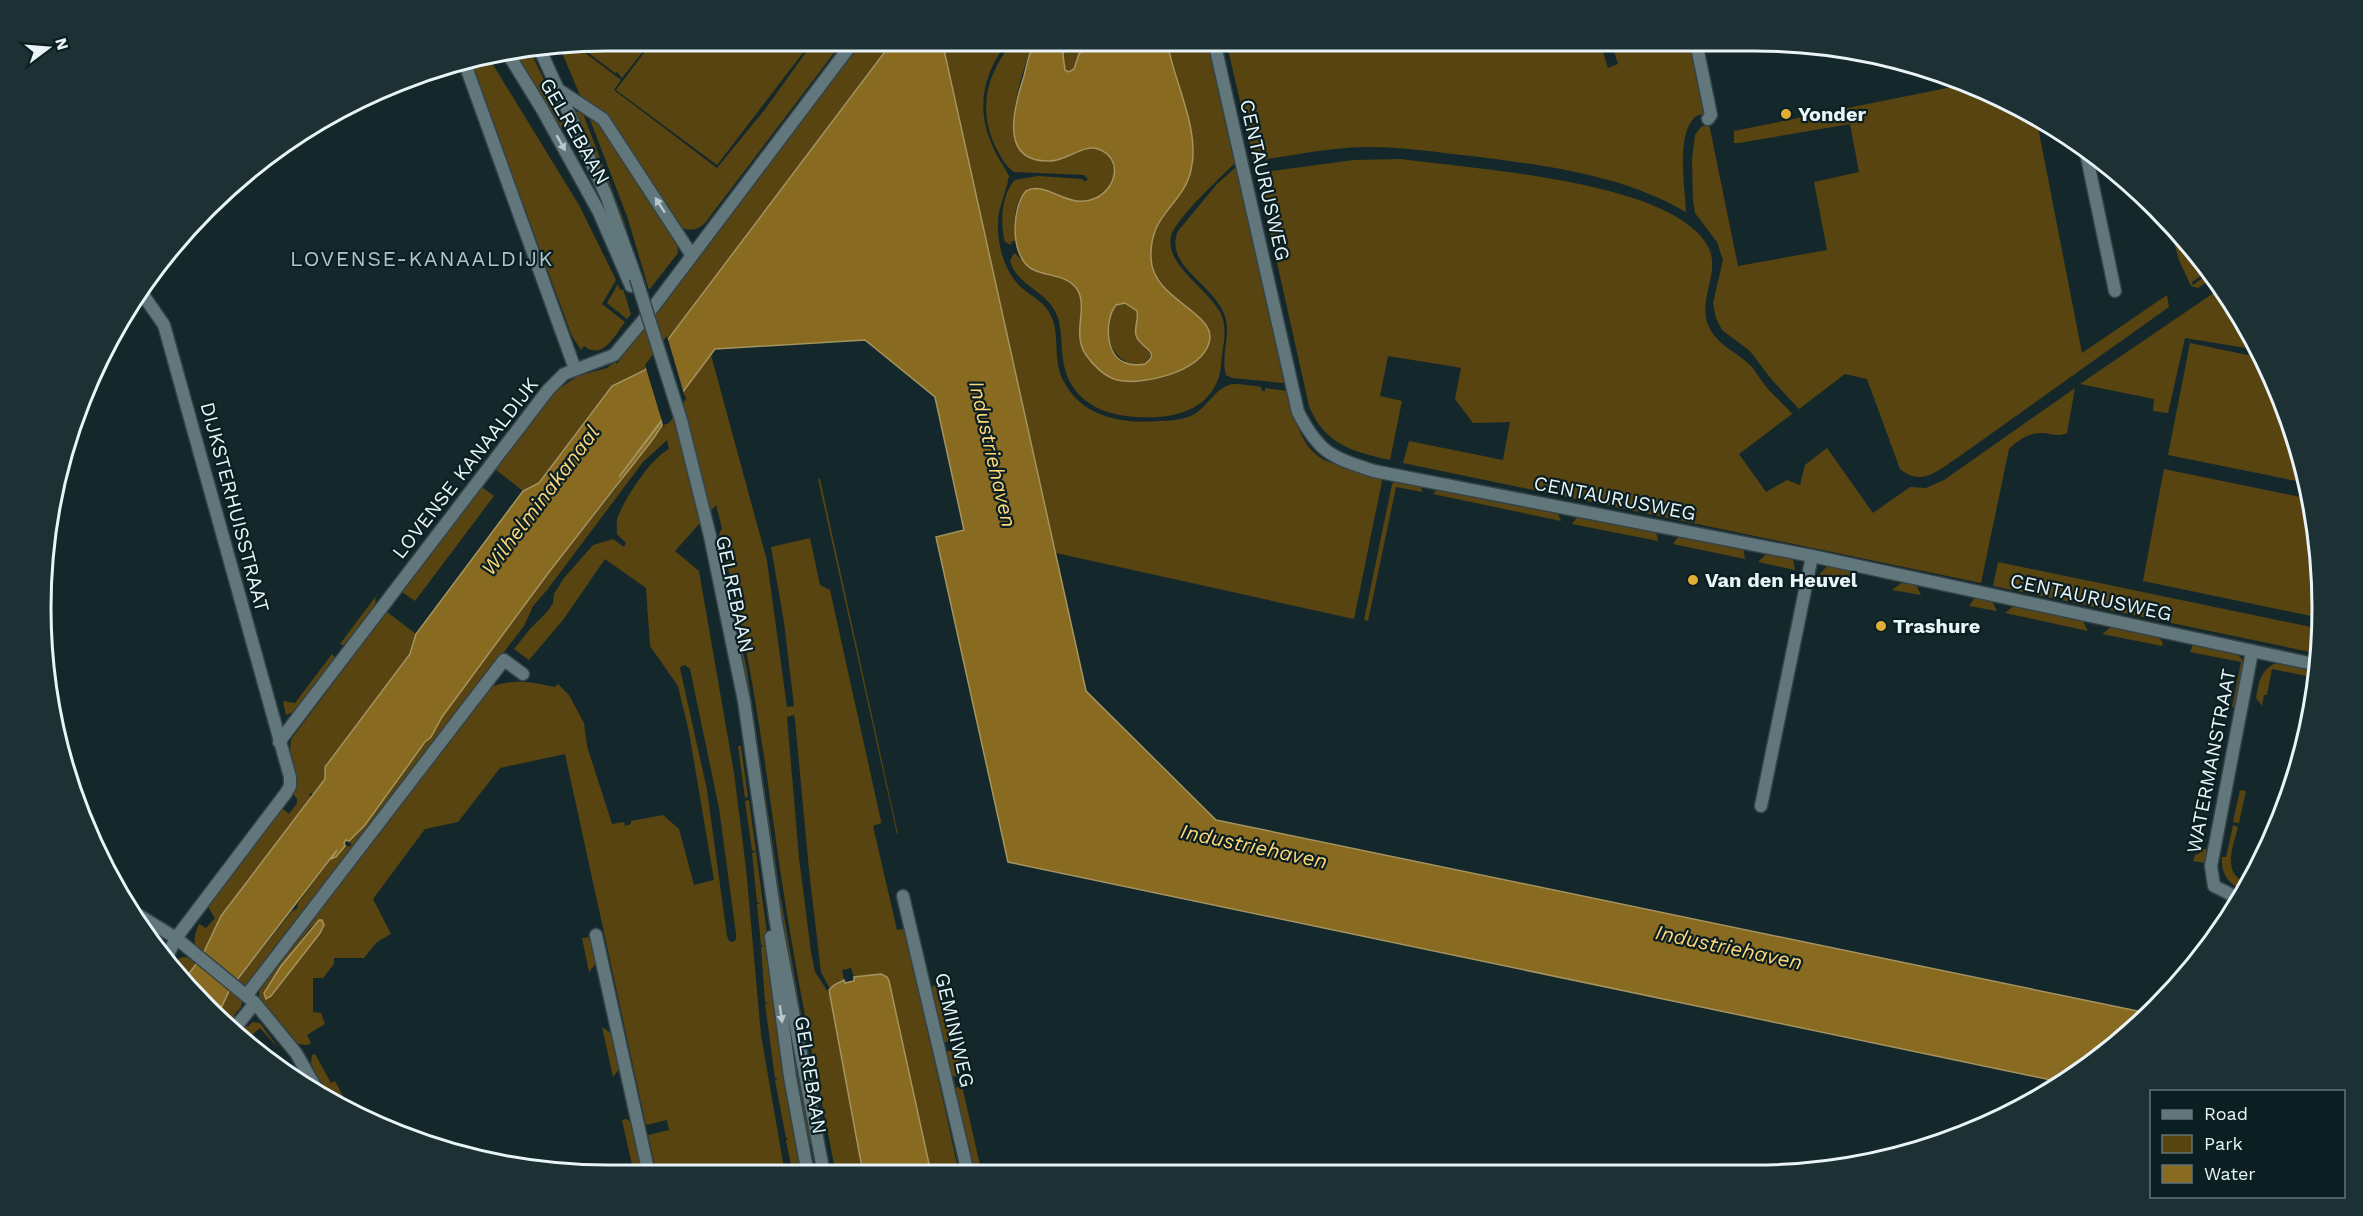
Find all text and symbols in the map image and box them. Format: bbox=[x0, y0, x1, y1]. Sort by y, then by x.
north arrow bbox=[18, 18, 78, 78]
text: N bbox=[51, 36, 73, 52]
street label: GELREBAAN bbox=[535, 73, 615, 189]
street label: CENTAURUSWEG bbox=[1235, 97, 1295, 263]
place label: Yonder bbox=[1798, 102, 1866, 126]
marker: Yonder bbox=[1779, 107, 1793, 121]
one-way arrow bbox=[556, 135, 566, 152]
one-way arrow bbox=[654, 197, 665, 213]
district label: LOVENSE-KANAALDIJK bbox=[290, 246, 554, 271]
street label: LOVENSE KANAALDIJK bbox=[387, 373, 543, 563]
water label: Industriehaven bbox=[964, 378, 1022, 530]
street label: DIJKSTERHUISSTRAAT bbox=[195, 399, 275, 615]
water label: Wilhelminakanaal bbox=[475, 420, 605, 580]
street label: CENTAURUSWEG bbox=[1532, 471, 1698, 525]
street label: GELREBAAN bbox=[711, 533, 759, 655]
place label: Van den Heuvel bbox=[1705, 568, 1858, 592]
street label: CENTAURUSWEG bbox=[2008, 568, 2174, 626]
marker: Van den Heuvel bbox=[1686, 573, 1700, 587]
place label: Trashure bbox=[1893, 614, 1980, 638]
marker: Trashure bbox=[1874, 619, 1888, 633]
street label: WATERMANSTRAAT bbox=[2181, 667, 2241, 855]
water label: Industriehaven bbox=[1178, 818, 1330, 874]
water label: Industriehaven bbox=[1653, 919, 1805, 975]
street label: GEMINIWEG bbox=[930, 970, 980, 1090]
one-way arrow bbox=[777, 1005, 786, 1024]
street label: GELREBAAN bbox=[790, 1014, 832, 1136]
legend bbox=[2150, 1090, 2345, 1198]
text: Road bbox=[2204, 1103, 2248, 1124]
text: Park bbox=[2204, 1133, 2243, 1154]
text: Water bbox=[2204, 1163, 2256, 1184]

